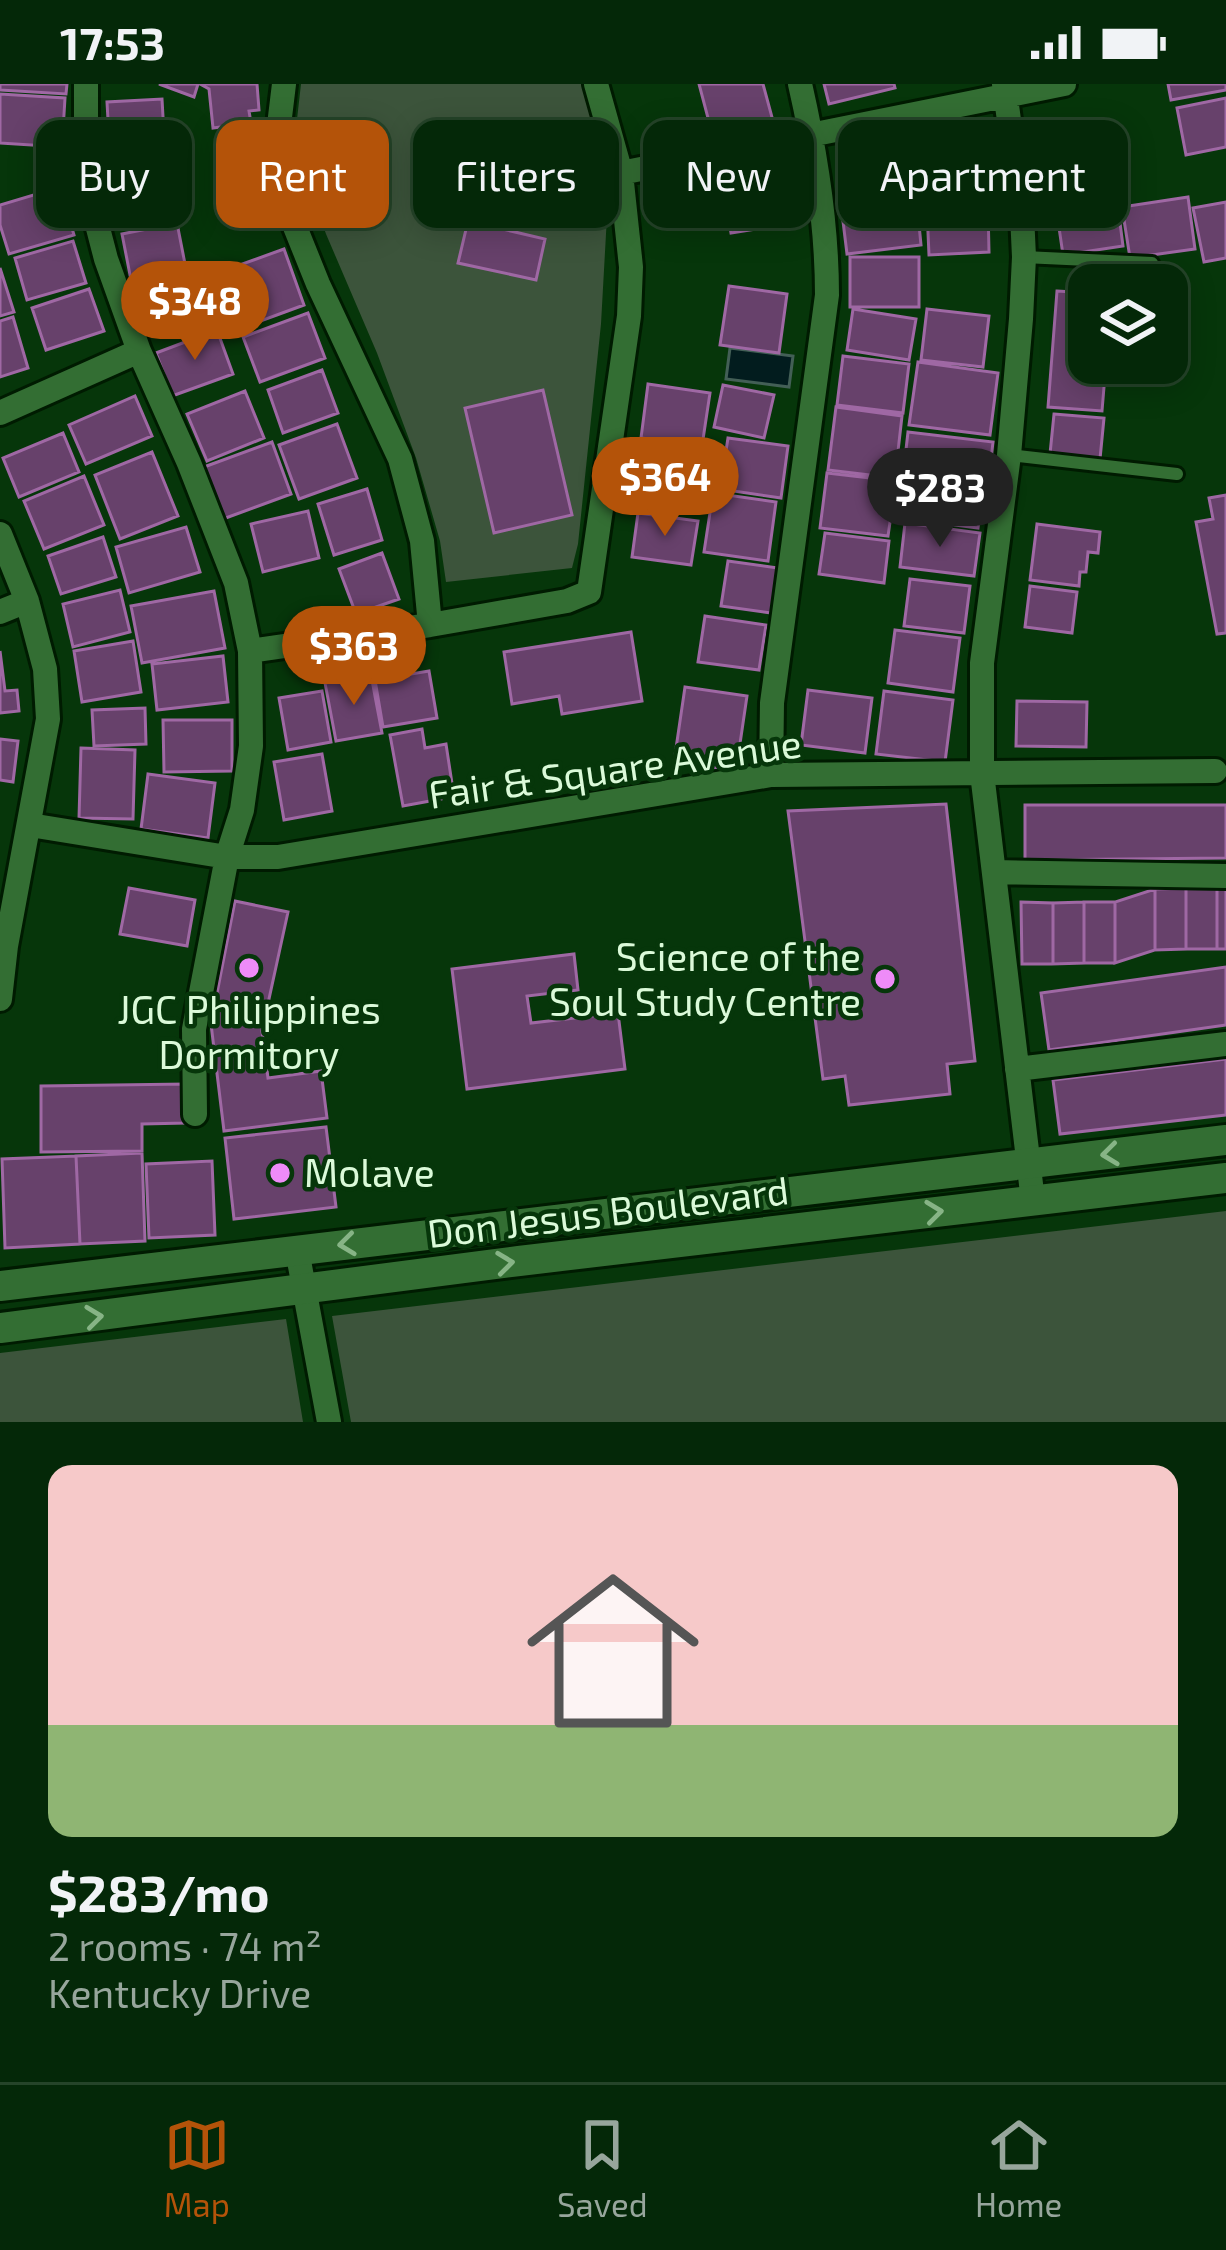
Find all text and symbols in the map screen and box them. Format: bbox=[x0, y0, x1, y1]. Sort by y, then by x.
text: 17:53 bbox=[60, 15, 165, 69]
chip: Buy bbox=[36, 120, 192, 228]
chip: Rent bbox=[216, 120, 389, 228]
chip: Filters bbox=[413, 120, 619, 228]
chip: New bbox=[643, 120, 814, 228]
chip: Apartment bbox=[838, 120, 1128, 228]
pin: $348 bbox=[124, 261, 266, 363]
map controls bbox=[1068, 264, 1188, 384]
button: layers bbox=[1068, 264, 1188, 384]
text: $348 bbox=[148, 276, 242, 323]
pin: $364 bbox=[594, 437, 736, 539]
pin: $283 bbox=[869, 448, 1011, 550]
text: $364 bbox=[619, 452, 711, 499]
text: $283 bbox=[894, 463, 986, 510]
pin: $363 bbox=[283, 606, 425, 708]
text: $363 bbox=[309, 621, 399, 668]
street label: Fair & Square Avenue bbox=[425, 718, 804, 817]
place label: Science of the Soul Study Centre bbox=[549, 932, 861, 1024]
marker: JGC Philippines Dormitory bbox=[236, 955, 262, 981]
marker: Science of the Soul Study Centre bbox=[872, 966, 898, 992]
place label: JGC Philippines Dormitory bbox=[117, 985, 381, 1077]
one-way arrow bbox=[1100, 1140, 1120, 1166]
place label: Molave bbox=[304, 1148, 435, 1195]
marker: Molave bbox=[267, 1160, 293, 1186]
street label: Don Jesus Boulevard bbox=[424, 1165, 791, 1256]
one-way arrow bbox=[924, 1200, 943, 1226]
one-way arrow bbox=[337, 1231, 357, 1257]
one-way arrow bbox=[495, 1251, 514, 1277]
one-way arrow bbox=[85, 1304, 104, 1330]
icon: home bbox=[505, 1543, 721, 1759]
text: $283/mo bbox=[48, 1861, 269, 1922]
text: 2 rooms · 74 m² bbox=[48, 1922, 322, 1969]
text: Kentucky Drive bbox=[48, 1969, 311, 2016]
tab: Map bbox=[164, 2112, 230, 2224]
tab: Saved bbox=[557, 2112, 648, 2224]
tab: Home bbox=[975, 2112, 1062, 2224]

